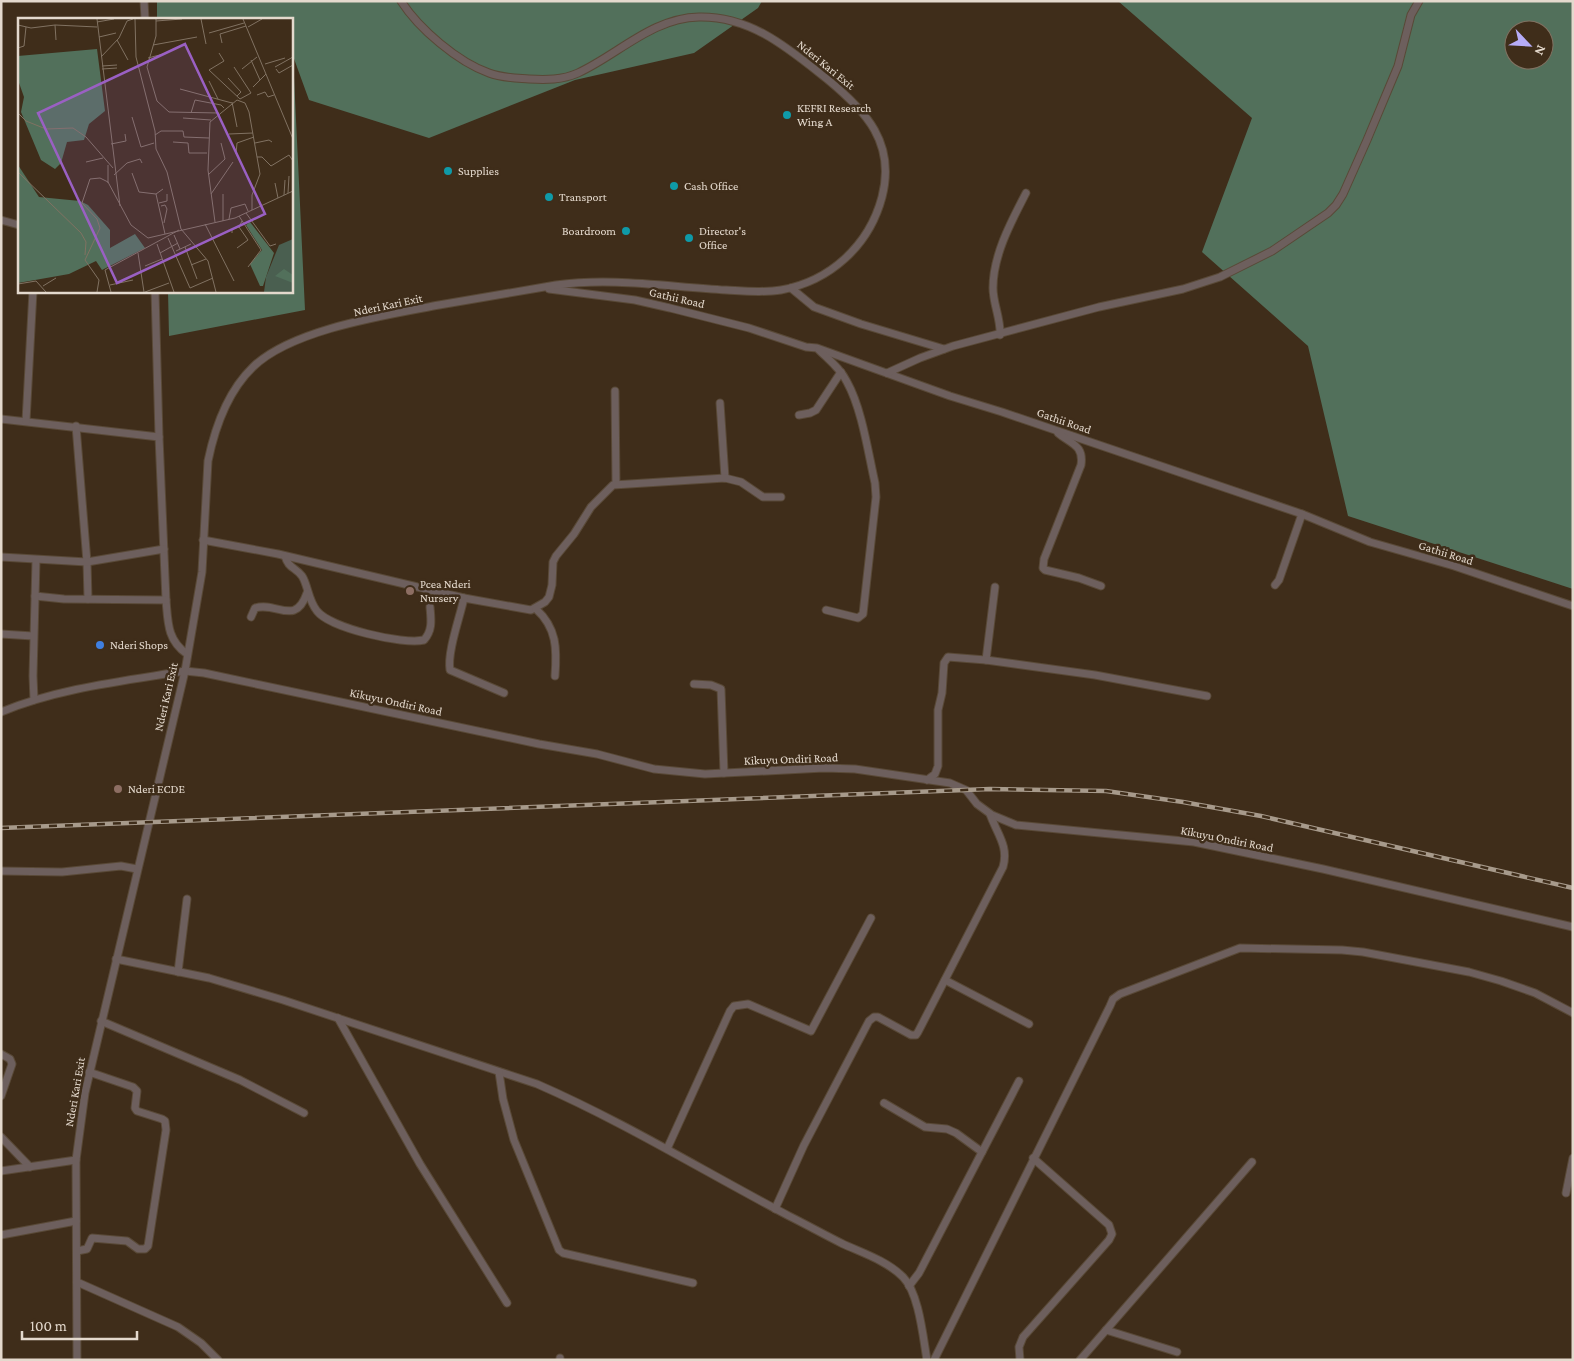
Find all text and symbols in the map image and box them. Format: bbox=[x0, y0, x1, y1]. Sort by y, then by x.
inset map bbox=[18, 18, 292, 292]
north arrow bbox=[1504, 20, 1554, 70]
street label: Nderi Kari Exit bbox=[794, 37, 858, 93]
text: N bbox=[1531, 43, 1550, 59]
place label: KEFRI Research Wing A bbox=[797, 101, 872, 129]
marker: KEFRI Research Wing A bbox=[781, 109, 793, 121]
place label: Supplies bbox=[458, 164, 499, 178]
marker: Supplies bbox=[442, 165, 454, 177]
place label: Cash Office bbox=[684, 179, 738, 193]
marker: Cash Office bbox=[668, 180, 680, 192]
place label: Transport bbox=[559, 190, 608, 204]
marker: Transport bbox=[543, 191, 555, 203]
place label: Boardroom bbox=[562, 224, 616, 238]
place label: Director's Office bbox=[699, 224, 746, 252]
marker: Boardroom bbox=[620, 225, 632, 237]
marker: Director's Office bbox=[683, 232, 695, 244]
street label: Gathii Road bbox=[648, 285, 707, 311]
street label: Nderi Kari Exit bbox=[352, 291, 425, 319]
street label: Gathii Road bbox=[1035, 405, 1094, 437]
street label: Gathii Road bbox=[1417, 538, 1476, 568]
place label: Pcea Nderi Nursery bbox=[420, 577, 471, 605]
marker: Pcea Nderi Nursery bbox=[404, 585, 416, 597]
place label: Nderi Shops bbox=[110, 638, 168, 652]
marker: Nderi Shops bbox=[94, 639, 106, 651]
street label: Nderi Kari Exit bbox=[151, 660, 181, 733]
street label: Kikuyu Ondiri Road bbox=[348, 685, 444, 719]
street label: Kikuyu Ondiri Road bbox=[744, 750, 839, 768]
place label: Nderi ECDE bbox=[128, 782, 186, 796]
marker: Nderi ECDE bbox=[112, 783, 124, 795]
street label: Kikuyu Ondiri Road bbox=[1179, 823, 1275, 855]
street label: Nderi Kari Exit bbox=[62, 1055, 88, 1128]
scale bar bbox=[22, 1308, 138, 1340]
text: 100 m bbox=[30, 1318, 67, 1334]

